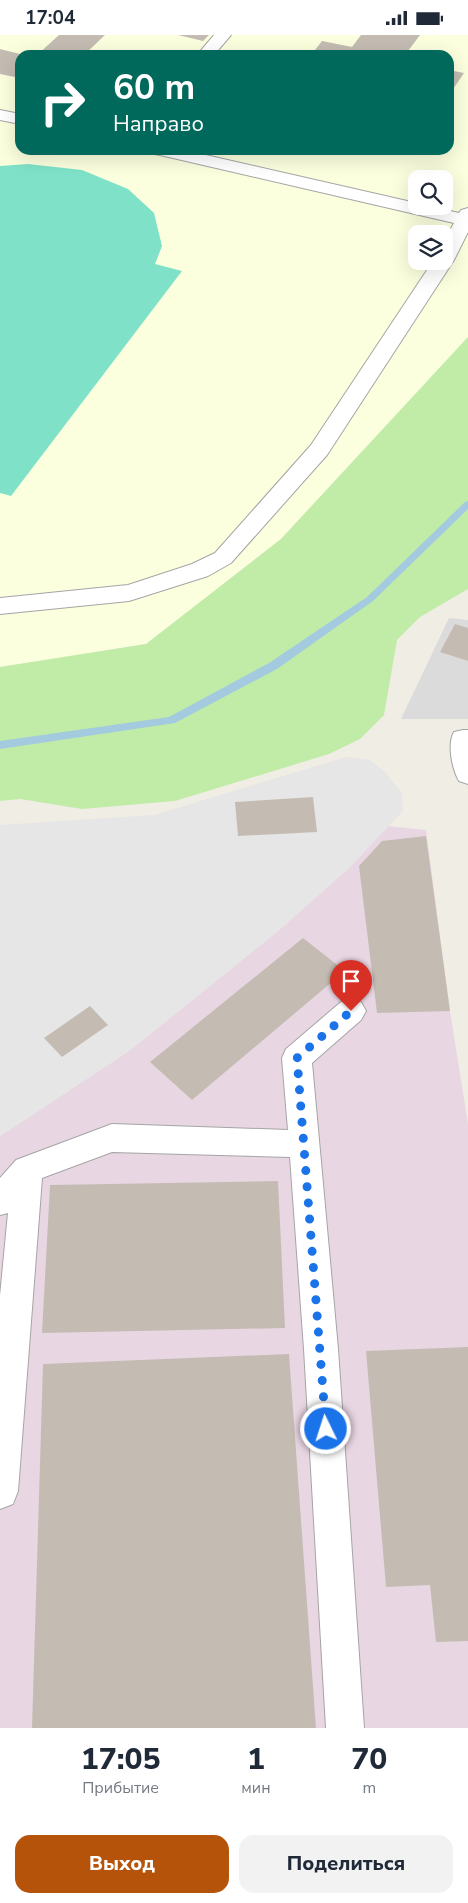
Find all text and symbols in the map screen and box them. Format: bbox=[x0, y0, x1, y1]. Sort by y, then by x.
text: 17:04 bbox=[25, 5, 75, 31]
text: 60 m bbox=[113, 64, 195, 111]
icon: right bbox=[30, 70, 95, 135]
text: Направо bbox=[113, 109, 204, 139]
map controls bbox=[408, 170, 453, 270]
button: search bbox=[408, 170, 453, 215]
button: layers bbox=[408, 225, 453, 270]
pin bbox=[330, 960, 372, 1011]
icon: arrive bbox=[337, 967, 365, 995]
position arrow bbox=[299, 1402, 351, 1454]
text: 17:05 bbox=[81, 1739, 161, 1780]
text: 1 bbox=[247, 1739, 265, 1780]
text: 70 bbox=[351, 1739, 387, 1780]
text: Прибытие bbox=[82, 1777, 159, 1799]
text: мин bbox=[241, 1777, 271, 1799]
text: m bbox=[362, 1777, 376, 1799]
button: Выход bbox=[15, 1835, 229, 1893]
button: Поделиться bbox=[239, 1835, 453, 1893]

